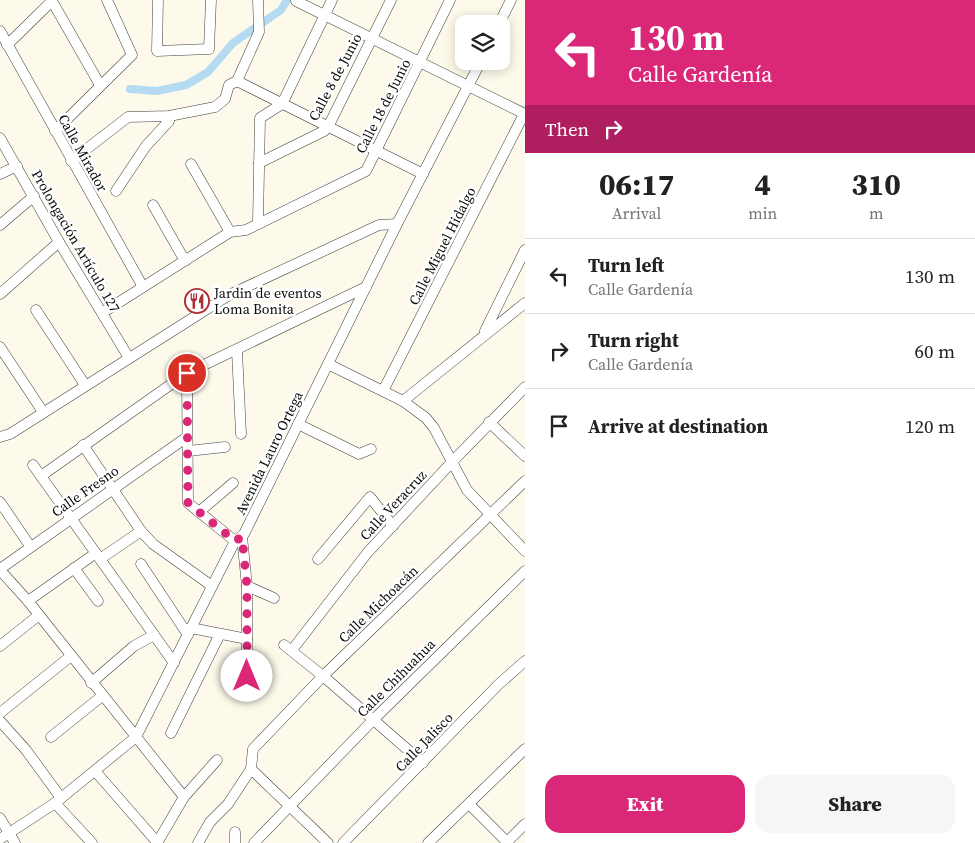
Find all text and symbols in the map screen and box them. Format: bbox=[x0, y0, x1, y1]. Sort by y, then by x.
text: 130 m bbox=[628, 14, 724, 62]
map controls bbox=[455, 15, 510, 70]
button: layers bbox=[455, 15, 510, 70]
icon: left bbox=[545, 20, 610, 85]
street label: Calle 8 de Junio bbox=[303, 29, 367, 124]
street label: Calle 18 de Junio bbox=[351, 55, 416, 157]
text: Calle Gardenía bbox=[628, 59, 773, 89]
street label: Calle Mirador bbox=[53, 111, 113, 195]
icon: right bbox=[599, 115, 627, 143]
text: Then bbox=[545, 116, 589, 142]
text: 06:17 bbox=[599, 164, 674, 205]
text: 4 bbox=[754, 164, 771, 205]
text: 310 bbox=[851, 164, 901, 205]
street label: Prolongación Artículo 127 bbox=[27, 166, 125, 316]
street label: Calle Miguel Hidalgo bbox=[404, 183, 481, 309]
text: Arrival bbox=[612, 202, 661, 224]
text: min bbox=[748, 202, 777, 224]
text: m bbox=[869, 202, 883, 224]
text: Turn left bbox=[588, 252, 664, 278]
icon: left bbox=[545, 262, 573, 290]
text: 130 m bbox=[905, 263, 955, 289]
text: Calle Gardenía bbox=[588, 278, 693, 300]
place label: Jardin de eventos Loma Bonita bbox=[213, 283, 322, 319]
restaurant icon: Jardin de eventos Loma Bonita bbox=[184, 288, 210, 314]
text: Turn right bbox=[588, 327, 679, 353]
icon: right bbox=[545, 337, 573, 365]
text: 60 m bbox=[914, 338, 955, 364]
pin bbox=[166, 352, 208, 394]
text: Calle Gardenía bbox=[588, 353, 693, 375]
icon: arrive bbox=[173, 359, 201, 387]
street label: Avenida Lauro Ortega bbox=[230, 387, 308, 518]
icon: arrive bbox=[545, 412, 573, 440]
text: Arrive at destination bbox=[588, 413, 768, 439]
text: 120 m bbox=[905, 413, 955, 439]
street label: Calle Fresno bbox=[47, 460, 123, 521]
street label: Calle Veracruz bbox=[355, 465, 431, 545]
street label: Calle Michoacán bbox=[334, 560, 423, 647]
street label: Calle Chihuahua bbox=[352, 634, 440, 722]
position arrow bbox=[220, 649, 272, 701]
street label: Calle Jalisco bbox=[391, 708, 458, 776]
button: Exit bbox=[545, 775, 745, 833]
button: Share bbox=[755, 775, 955, 833]

